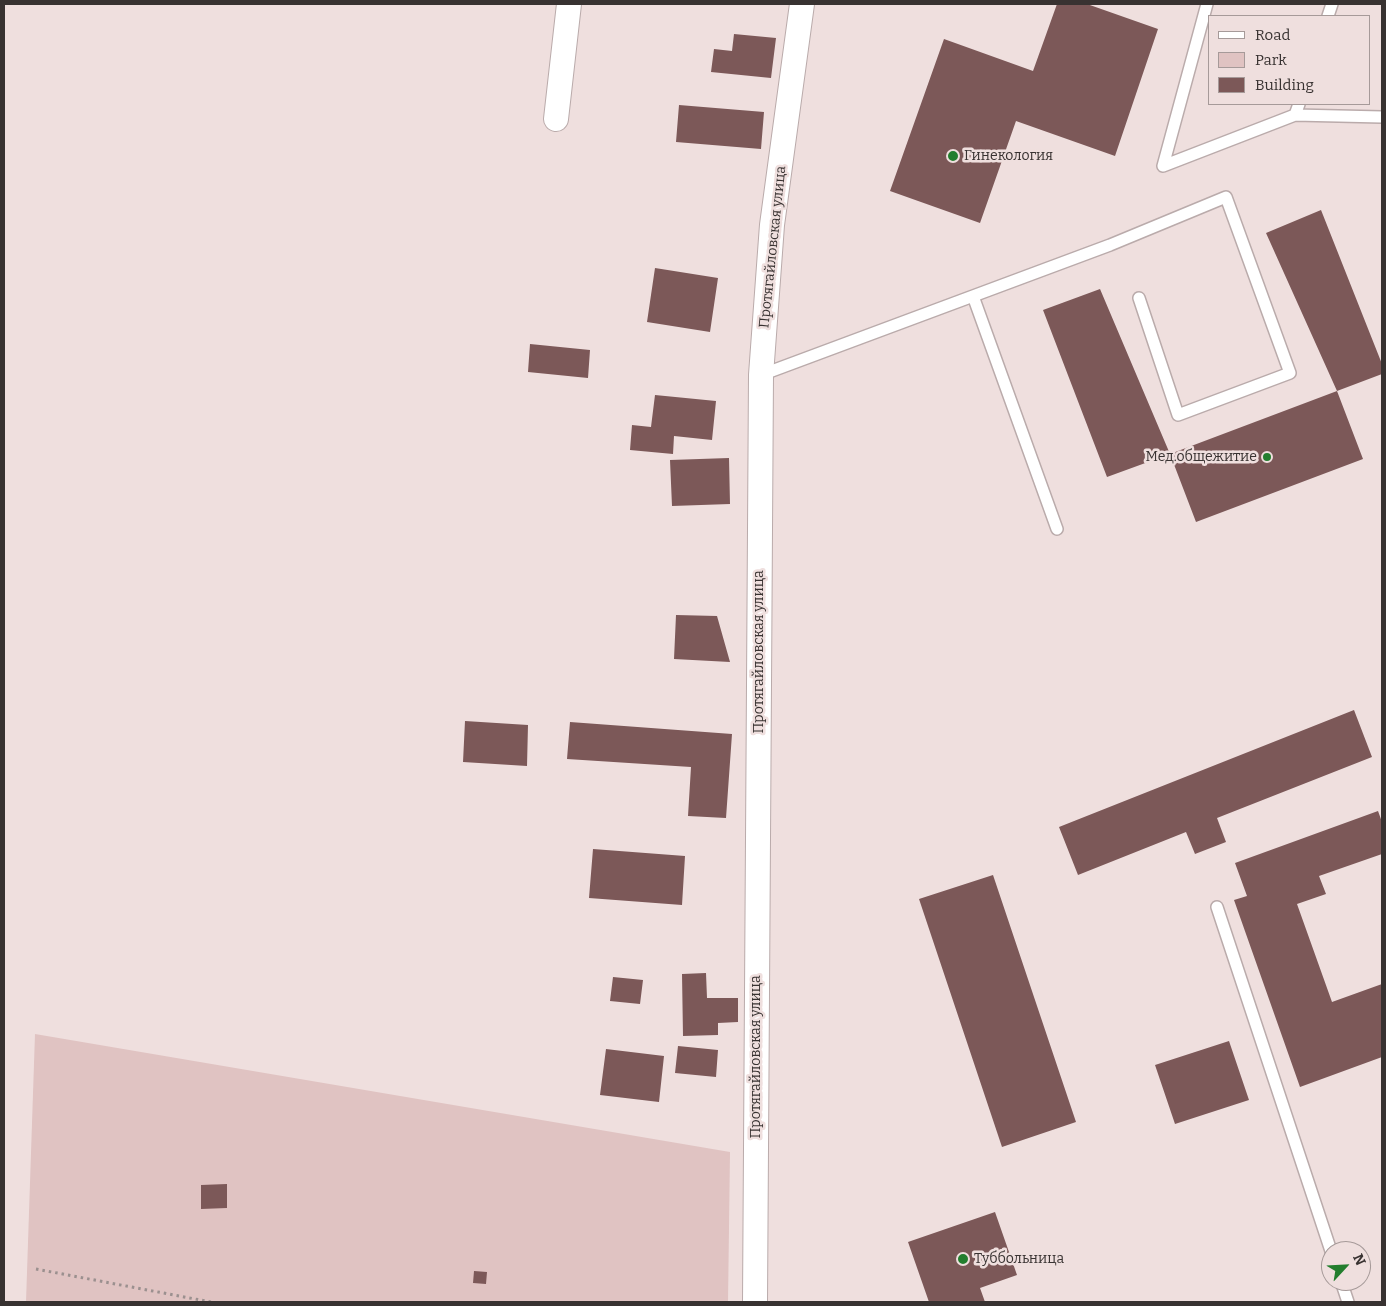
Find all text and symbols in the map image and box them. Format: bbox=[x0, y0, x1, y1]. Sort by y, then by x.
legend bbox=[1208, 15, 1371, 105]
text: Road bbox=[1255, 26, 1290, 44]
text: Park bbox=[1255, 51, 1287, 69]
text: Building bbox=[1255, 76, 1314, 94]
place label: Гинекология bbox=[964, 148, 1053, 164]
marker: Гинекология bbox=[946, 149, 960, 163]
street label: Протягайловская улица bbox=[756, 165, 790, 329]
place label: Мед.общежитие bbox=[1146, 449, 1257, 465]
marker: Мед.общежитие bbox=[1261, 451, 1273, 463]
street label: Протягайловская улица bbox=[751, 570, 767, 734]
street label: Протягайловская улица bbox=[748, 975, 764, 1139]
north arrow bbox=[1321, 1241, 1371, 1291]
place label: Туббольница bbox=[974, 1251, 1064, 1267]
text: N bbox=[1349, 1251, 1369, 1268]
marker: Туббольница bbox=[956, 1252, 970, 1266]

